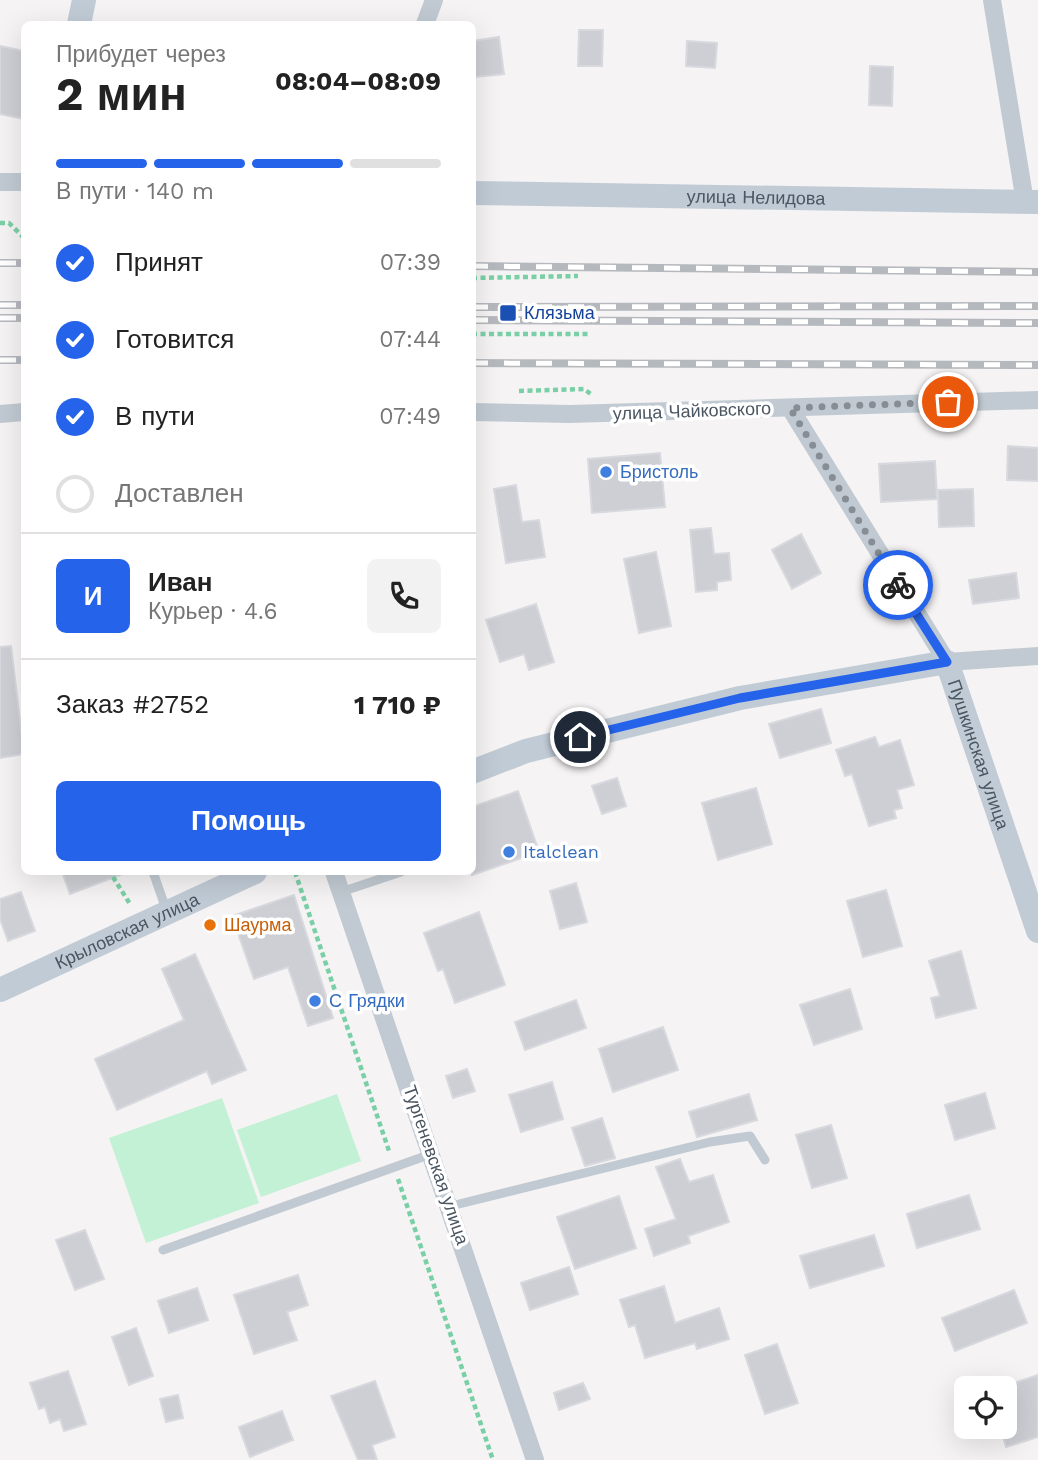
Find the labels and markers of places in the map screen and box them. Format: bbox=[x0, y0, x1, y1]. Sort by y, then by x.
place label: Клязьма bbox=[524, 302, 596, 323]
marker: Клязьма bbox=[498, 303, 518, 323]
pin bbox=[918, 372, 978, 432]
place label: Бристоль bbox=[620, 461, 698, 482]
marker: Бристоль bbox=[598, 464, 614, 480]
pin bbox=[550, 707, 610, 767]
place label: Italclean bbox=[523, 841, 599, 862]
marker: Italclean bbox=[501, 844, 517, 860]
place label: Шаурма bbox=[224, 914, 292, 935]
marker: Шаурма bbox=[202, 917, 218, 933]
place label: С Грядки bbox=[329, 990, 405, 1011]
marker: С Грядки bbox=[307, 993, 323, 1009]

